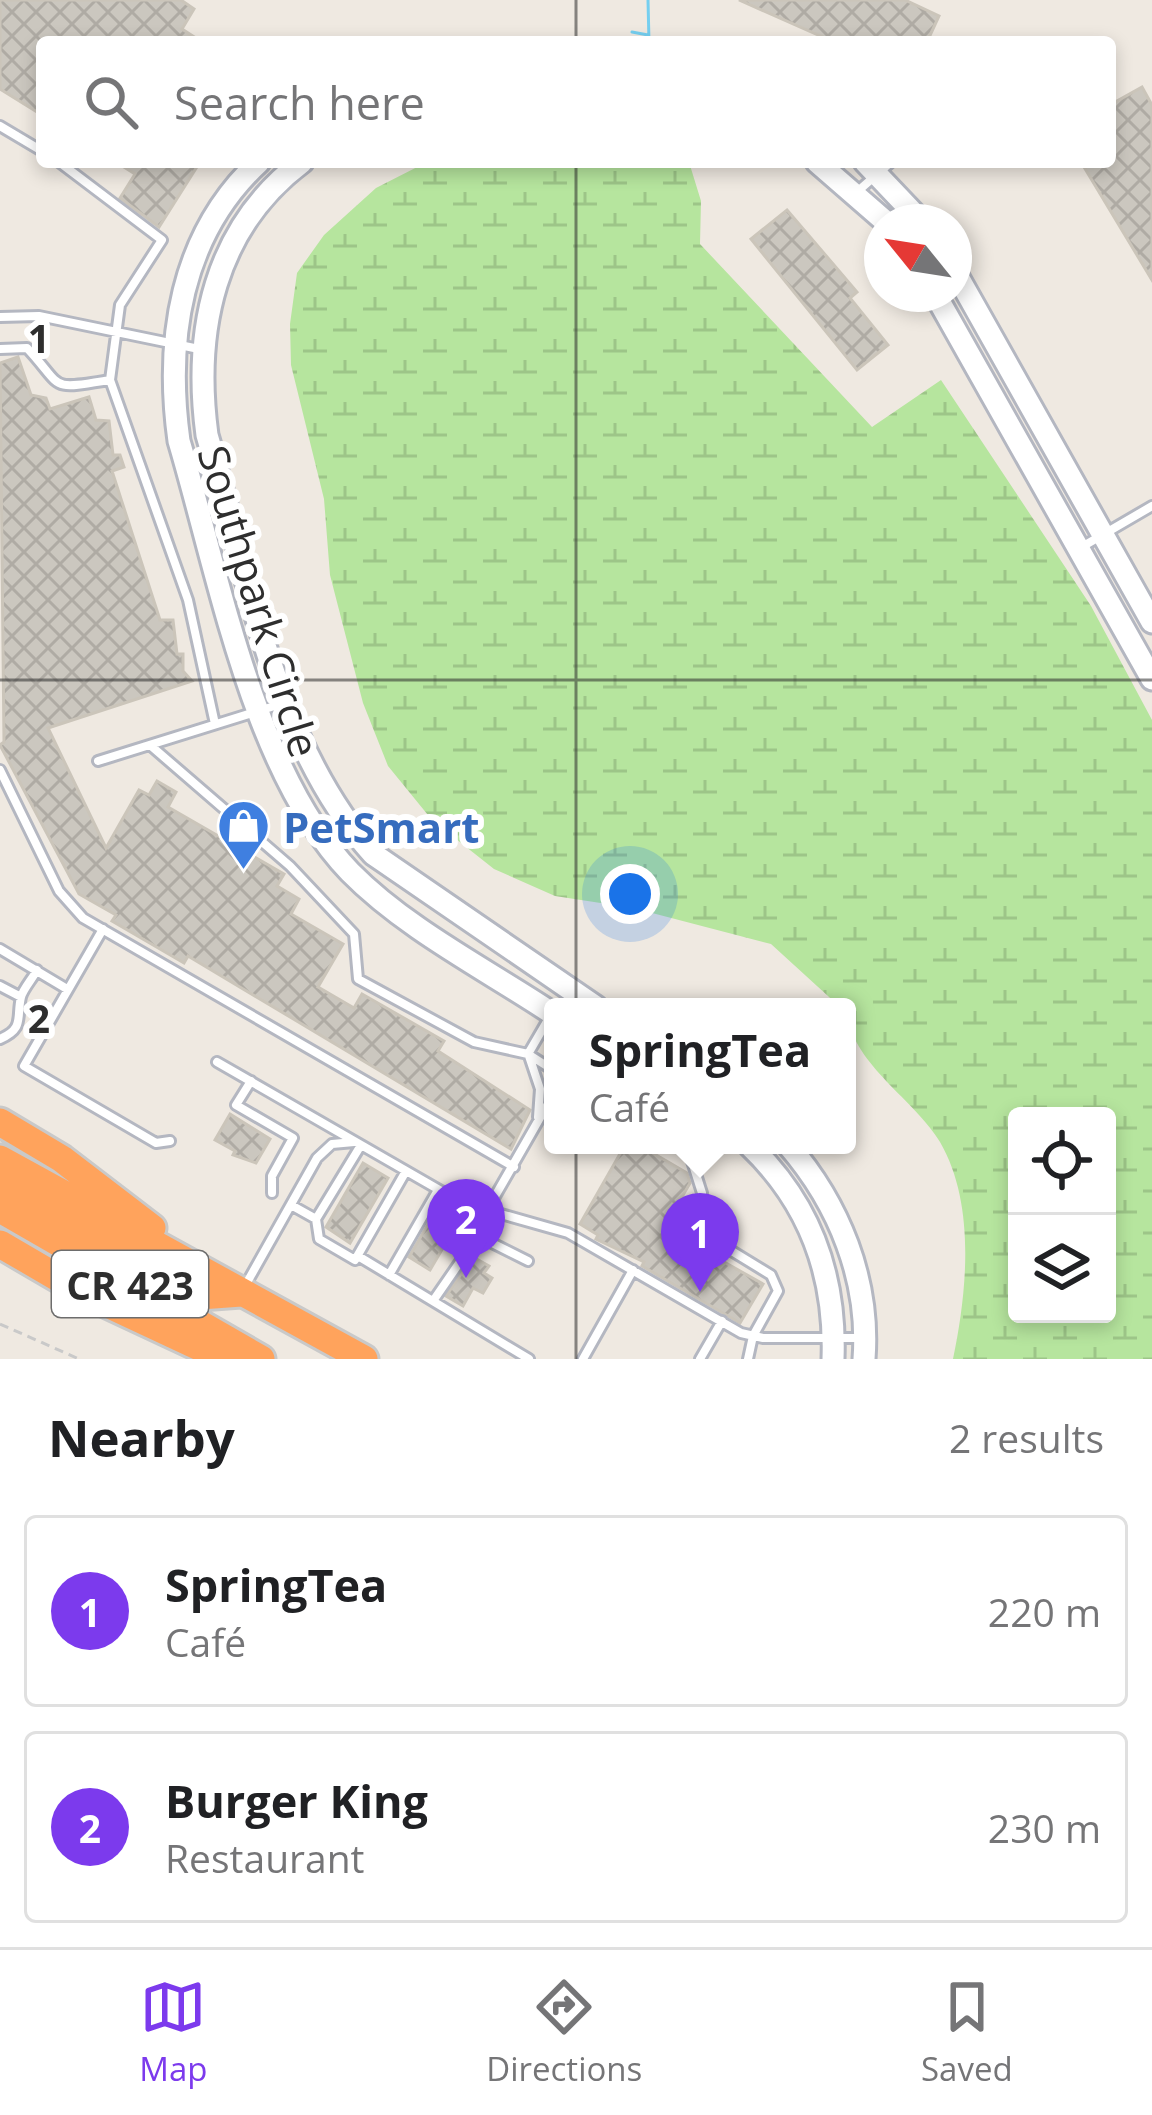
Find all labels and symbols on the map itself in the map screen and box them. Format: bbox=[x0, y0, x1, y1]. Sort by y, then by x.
north arrow bbox=[864, 204, 972, 312]
text: 1 bbox=[28, 311, 50, 364]
street label: Southpark Circle bbox=[186, 438, 334, 764]
shop icon: PetSmart bbox=[216, 798, 272, 872]
place label: PetSmart bbox=[283, 798, 479, 855]
your location bbox=[600, 864, 660, 924]
text: 2 bbox=[28, 991, 50, 1044]
pin: 2 bbox=[427, 1179, 505, 1278]
pin: 1 bbox=[661, 1193, 739, 1292]
road number: CR 423 bbox=[52, 1251, 208, 1317]

